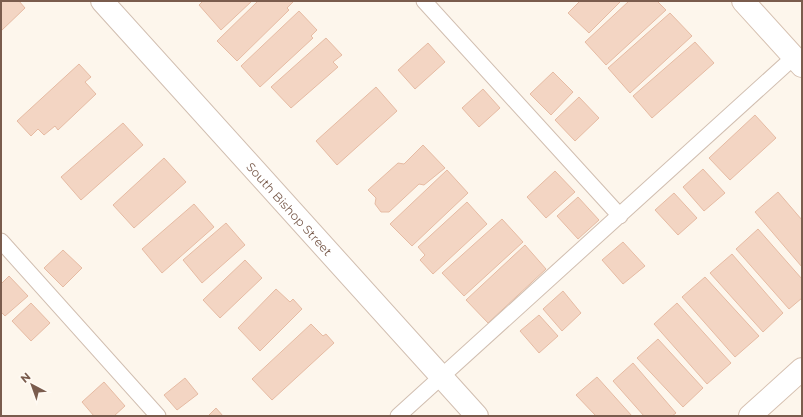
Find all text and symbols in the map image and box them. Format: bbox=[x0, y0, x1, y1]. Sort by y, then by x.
street label: South Bishop Street bbox=[244, 159, 336, 259]
north arrow bbox=[12, 365, 52, 405]
text: N bbox=[17, 369, 33, 386]

